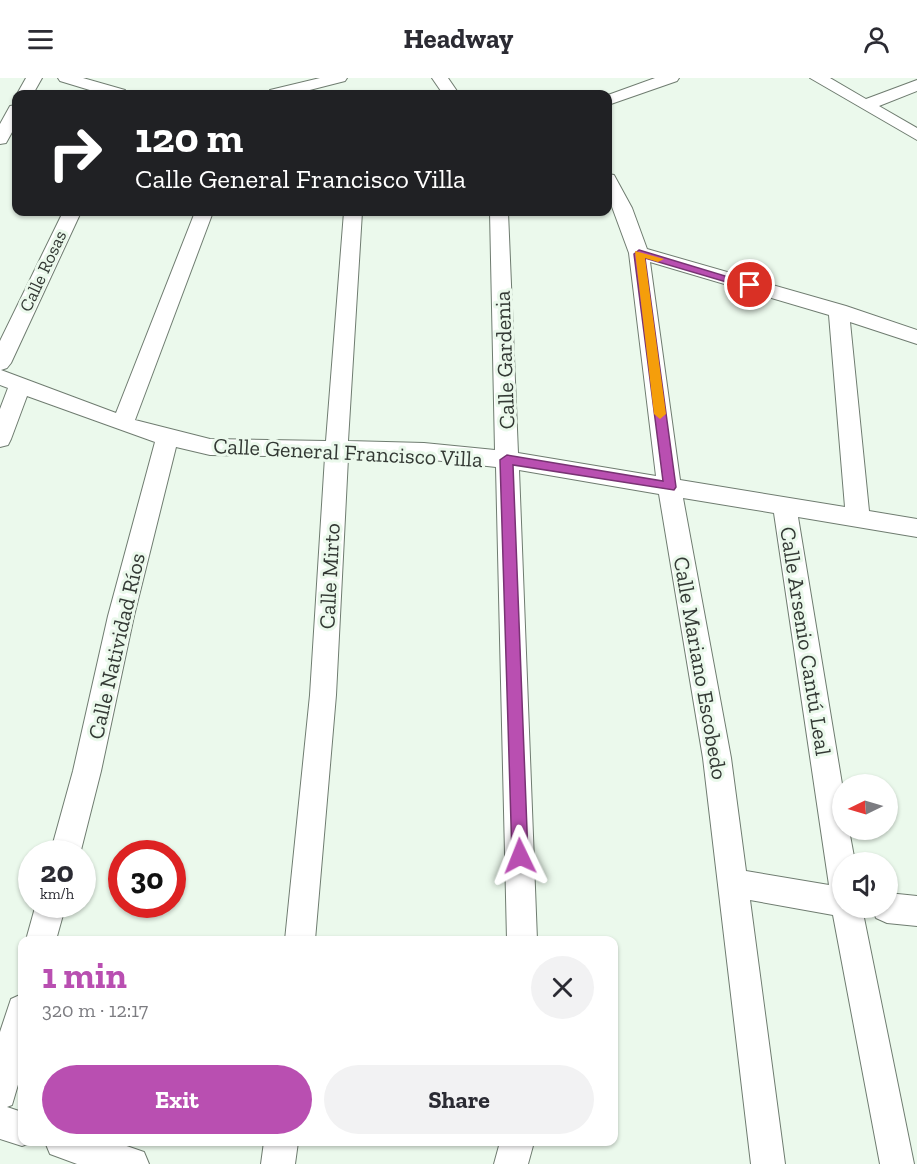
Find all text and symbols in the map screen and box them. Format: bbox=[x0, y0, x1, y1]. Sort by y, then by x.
icon: menu bbox=[24, 23, 57, 56]
text: Headway bbox=[404, 23, 513, 55]
icon: person bbox=[860, 23, 893, 56]
text: 120 m bbox=[135, 112, 243, 163]
icon: right bbox=[36, 114, 114, 192]
text: Calle General Francisco Villa bbox=[135, 163, 466, 195]
street label: Calle Rosas bbox=[15, 227, 71, 315]
pin bbox=[724, 259, 775, 310]
icon: arrive bbox=[733, 268, 766, 301]
street label: Calle Gardenia bbox=[489, 290, 520, 430]
street label: Calle General Francisco Villa bbox=[213, 432, 484, 473]
street label: Calle Mirto bbox=[313, 522, 346, 630]
street label: Calle Arsenio Cantú Leal bbox=[774, 525, 837, 758]
street label: Calle Natividad Ríos bbox=[82, 550, 151, 742]
street label: Calle Mariano Escobedo bbox=[668, 554, 733, 782]
north arrow bbox=[832, 774, 898, 840]
map controls bbox=[832, 774, 898, 918]
position arrow bbox=[488, 824, 552, 888]
speed limit sign: 30 bbox=[108, 840, 186, 918]
button: sound bbox=[832, 852, 898, 918]
text: 20 bbox=[40, 854, 74, 890]
text: km/h bbox=[40, 885, 74, 903]
text: 1 min bbox=[42, 954, 127, 997]
button: close bbox=[531, 956, 594, 1019]
text: 320 m · 12:17 bbox=[42, 998, 148, 1022]
button: Exit bbox=[42, 1065, 312, 1134]
button: Share bbox=[324, 1065, 594, 1134]

